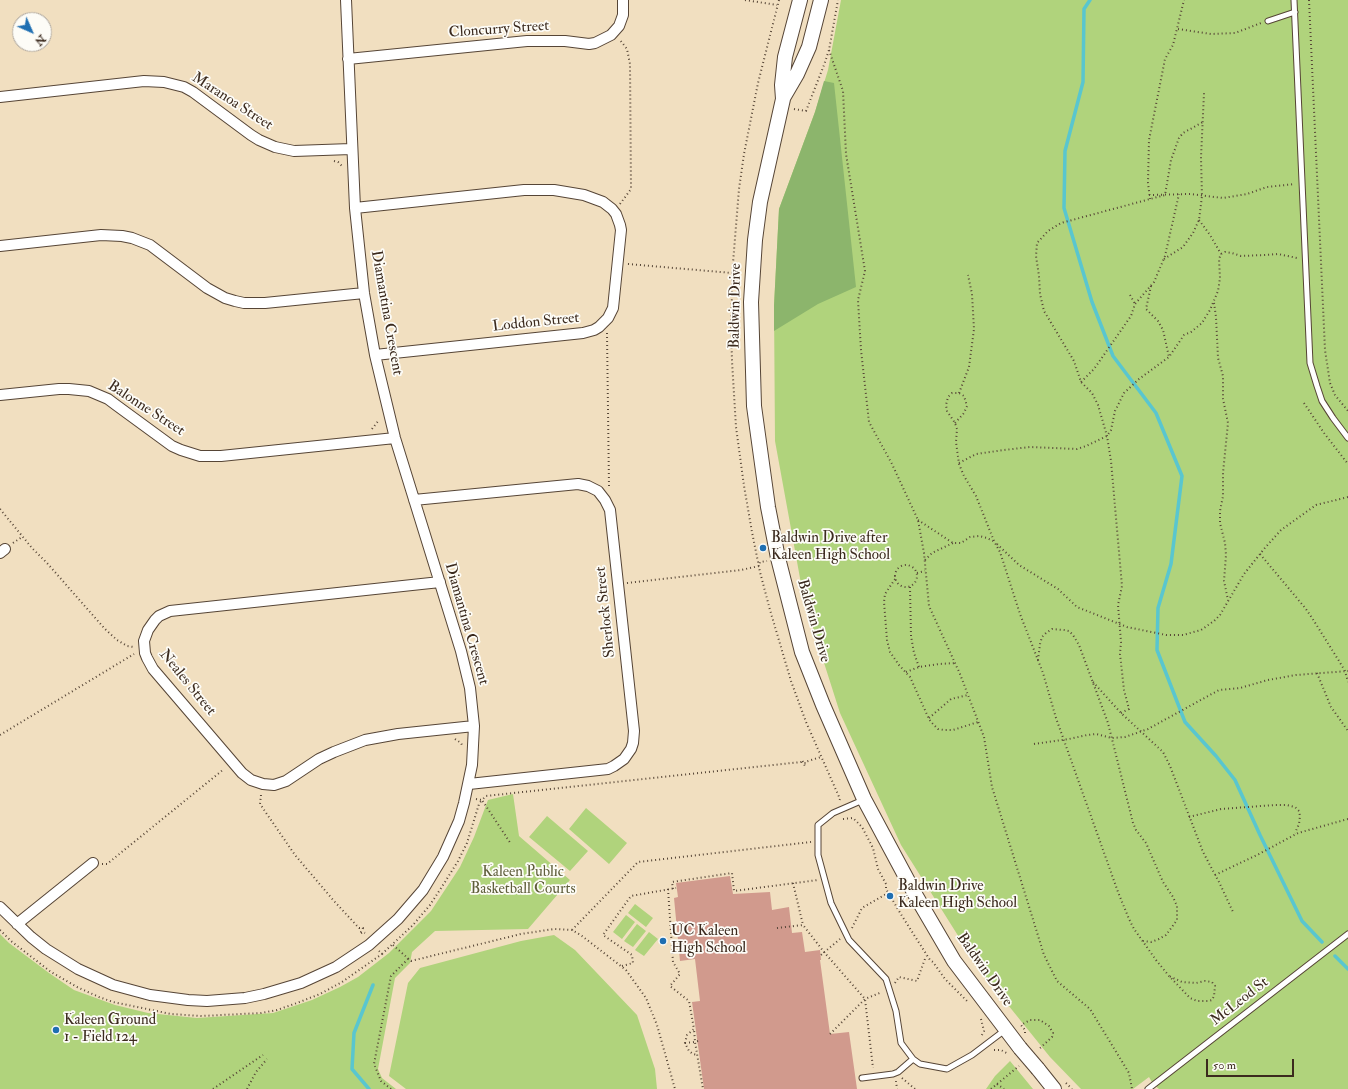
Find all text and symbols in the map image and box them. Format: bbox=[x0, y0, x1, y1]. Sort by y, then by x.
north arrow bbox=[12, 12, 52, 52]
street label: Cloncurry Street bbox=[448, 18, 550, 42]
text: N bbox=[32, 32, 48, 48]
street label: Maranoa Street bbox=[188, 69, 276, 135]
street label: Diamantina Crescent bbox=[366, 249, 406, 377]
street label: Baldwin Drive bbox=[726, 263, 746, 349]
street label: Loddon Street bbox=[492, 309, 580, 337]
street label: Balonne Street bbox=[104, 377, 188, 441]
place label: Baldwin Drive after Kaleen High School bbox=[771, 530, 890, 565]
marker: Baldwin Drive after Kaleen High School bbox=[758, 543, 768, 553]
street label: Diamantina Crescent bbox=[440, 561, 492, 687]
street label: Sherlock Street bbox=[592, 566, 620, 658]
street label: Baldwin Drive bbox=[793, 577, 833, 665]
street label: Neales Street bbox=[155, 646, 219, 720]
park label: Kaleen Public Basketball Courts bbox=[470, 864, 576, 899]
place label: Baldwin Drive Kaleen High School bbox=[898, 878, 1017, 913]
marker: Baldwin Drive Kaleen High School bbox=[885, 891, 895, 901]
place label: UC Kaleen High School bbox=[671, 923, 746, 958]
street label: Baldwin Drive bbox=[952, 930, 1016, 1010]
marker: UC Kaleen High School bbox=[658, 936, 668, 946]
street label: McLeod St bbox=[1208, 974, 1272, 1030]
place label: Kaleen Ground 1 - Field 124 bbox=[64, 1012, 156, 1047]
marker: Kaleen Ground 1 - Field 124 bbox=[51, 1025, 61, 1035]
scale bar bbox=[1208, 1051, 1296, 1077]
text: 50 m bbox=[1213, 1058, 1236, 1073]

